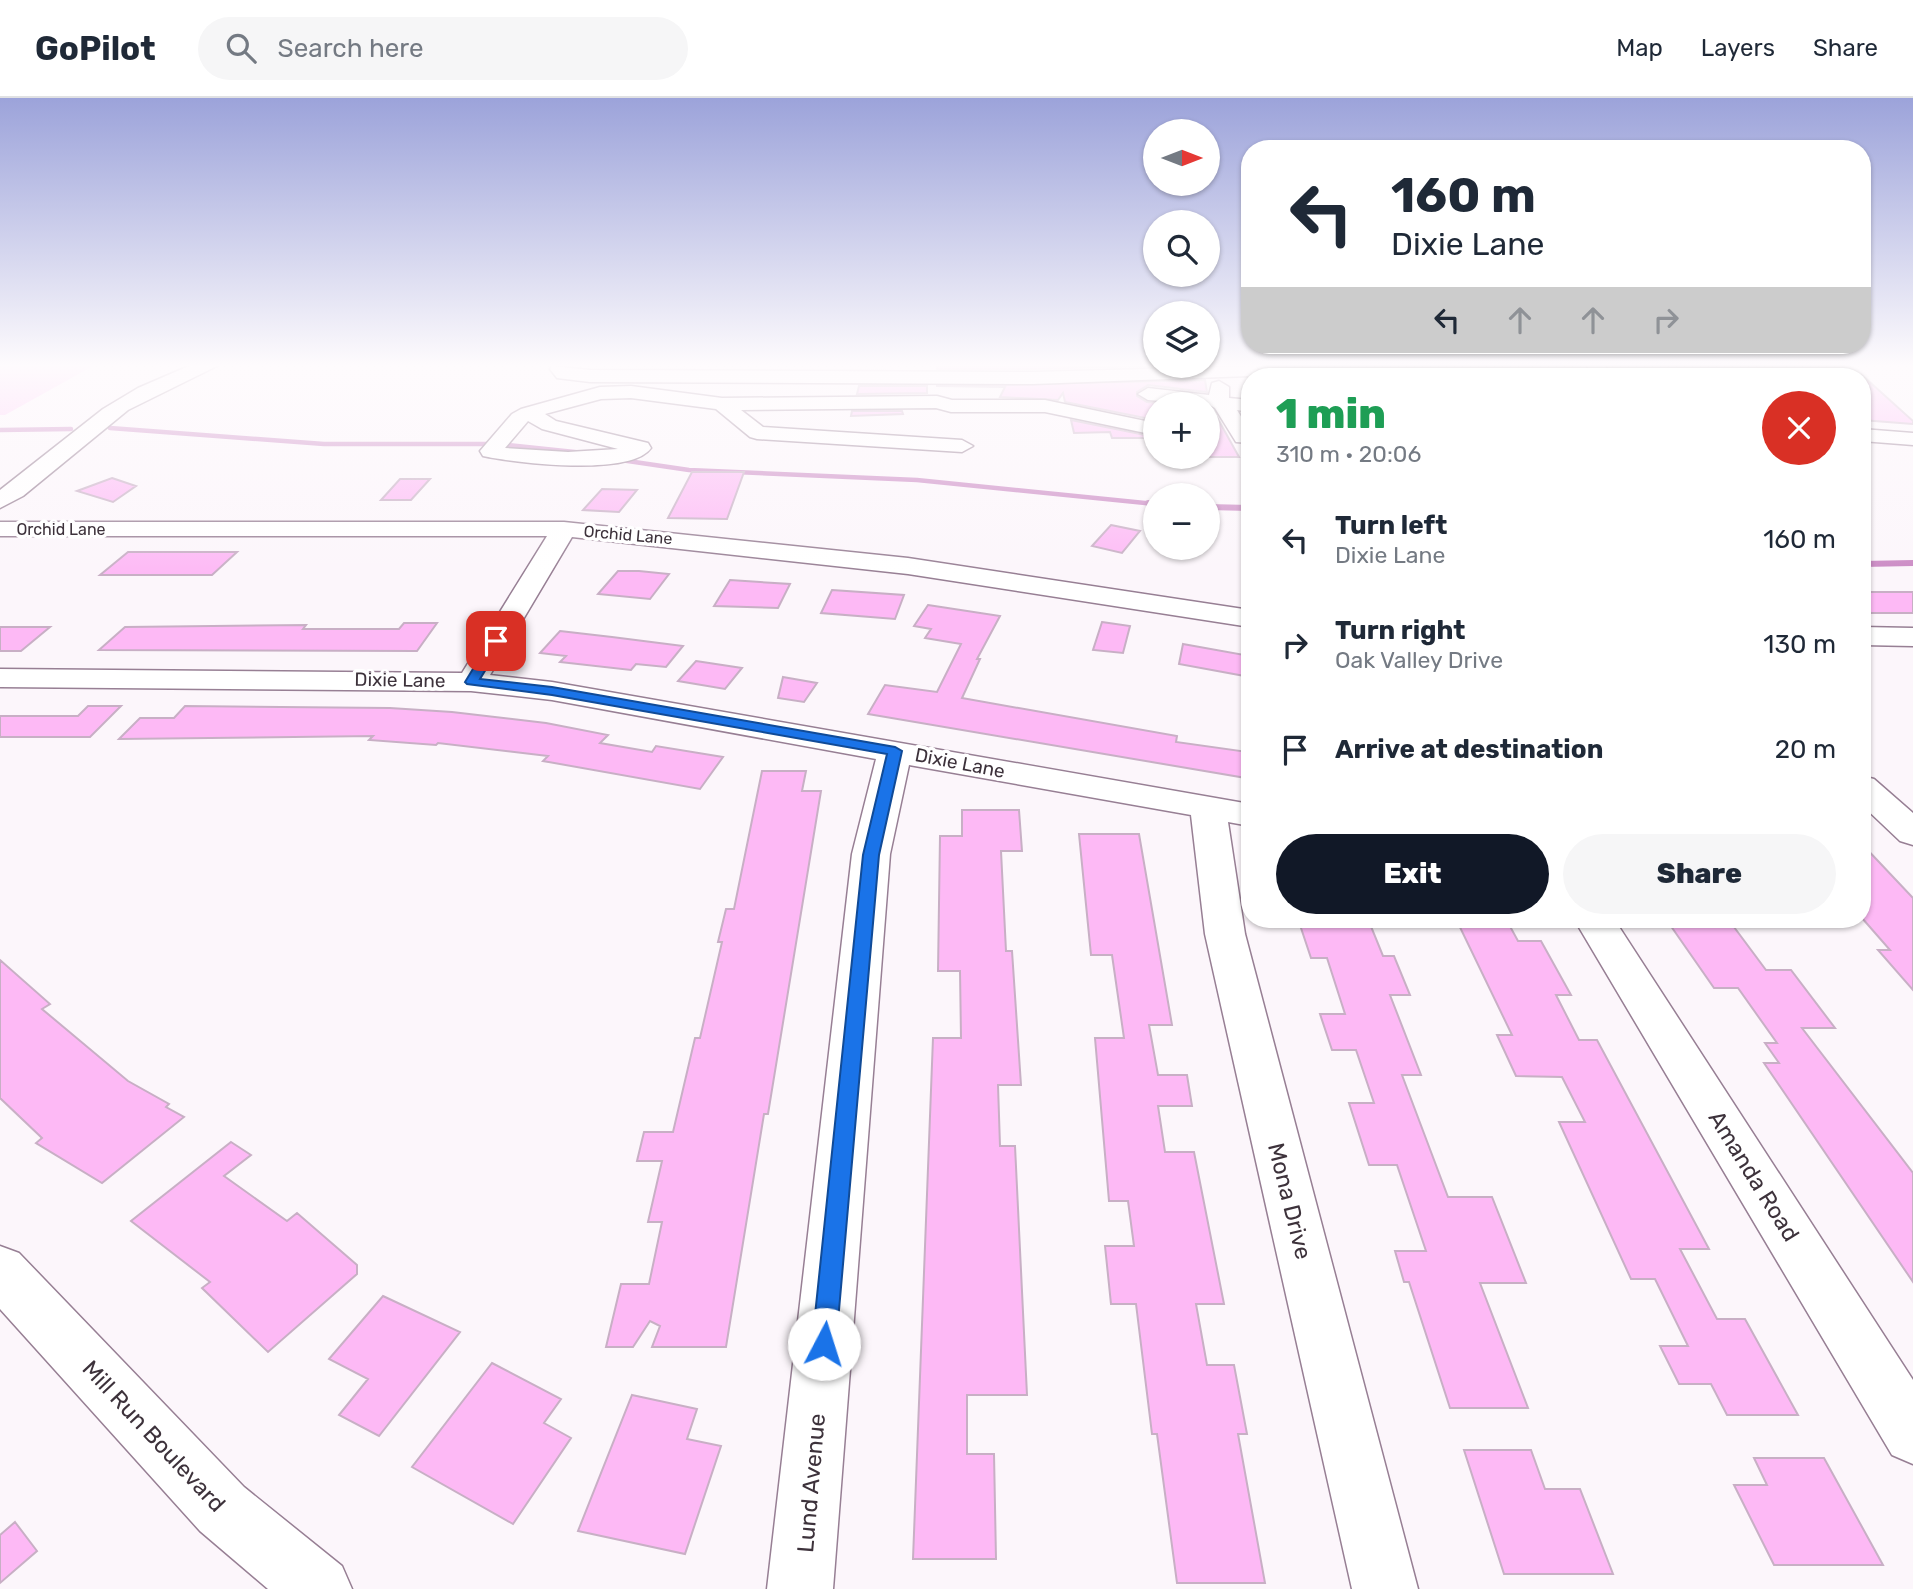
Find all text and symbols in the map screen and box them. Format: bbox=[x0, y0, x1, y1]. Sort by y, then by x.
search box bbox=[198, 17, 688, 80]
text: GoPilot bbox=[35, 29, 156, 68]
icon: search bbox=[222, 29, 260, 67]
text: Search here bbox=[278, 33, 423, 64]
text: Map bbox=[1616, 34, 1663, 62]
text: Layers bbox=[1701, 34, 1775, 62]
text: Share bbox=[1813, 34, 1878, 62]
north arrow bbox=[1143, 119, 1220, 196]
map controls bbox=[1143, 119, 1220, 560]
text: 160 m bbox=[1391, 166, 1536, 224]
icon: left bbox=[1276, 168, 1367, 259]
button: search bbox=[1143, 210, 1220, 287]
text: Dixie Lane bbox=[1391, 225, 1545, 263]
button: layers bbox=[1143, 301, 1220, 378]
icon: left bbox=[1428, 301, 1466, 339]
icon: ahead bbox=[1501, 301, 1539, 339]
icon: ahead bbox=[1574, 301, 1612, 339]
icon: right bbox=[1647, 301, 1685, 339]
text: 1 min bbox=[1276, 389, 1386, 439]
button: close bbox=[1762, 391, 1836, 465]
button: + bbox=[1143, 392, 1220, 469]
text: 310 m · 20:06 bbox=[1276, 440, 1421, 468]
button: − bbox=[1143, 483, 1220, 560]
text: Turn left bbox=[1335, 510, 1447, 541]
street label: Orchid Lane bbox=[16, 520, 106, 539]
icon: left bbox=[1276, 521, 1314, 559]
street label: Orchid Lane bbox=[583, 522, 673, 548]
text: 160 m bbox=[1763, 524, 1836, 555]
text: Dixie Lane bbox=[1335, 541, 1445, 569]
pin bbox=[466, 611, 526, 671]
text: Turn right bbox=[1335, 615, 1465, 646]
icon: arrive bbox=[477, 622, 515, 660]
icon: right bbox=[1276, 626, 1314, 664]
text: 130 m bbox=[1763, 629, 1836, 660]
text: Oak Valley Drive bbox=[1335, 646, 1503, 674]
street label: Dixie Lane bbox=[354, 668, 446, 692]
icon: arrive bbox=[1276, 731, 1314, 769]
text: Arrive at destination bbox=[1335, 734, 1603, 765]
text: 20 m bbox=[1775, 734, 1836, 765]
street label: Dixie Lane bbox=[913, 743, 1007, 783]
button: Exit bbox=[1276, 834, 1549, 914]
button: Share bbox=[1563, 834, 1836, 914]
street label: Amanda Road bbox=[1703, 1105, 1805, 1247]
street label: Mona Drive bbox=[1262, 1140, 1318, 1262]
position arrow bbox=[787, 1307, 861, 1381]
street label: Mill Run Boulevard bbox=[77, 1354, 231, 1518]
street label: Lund Avenue bbox=[791, 1412, 831, 1554]

